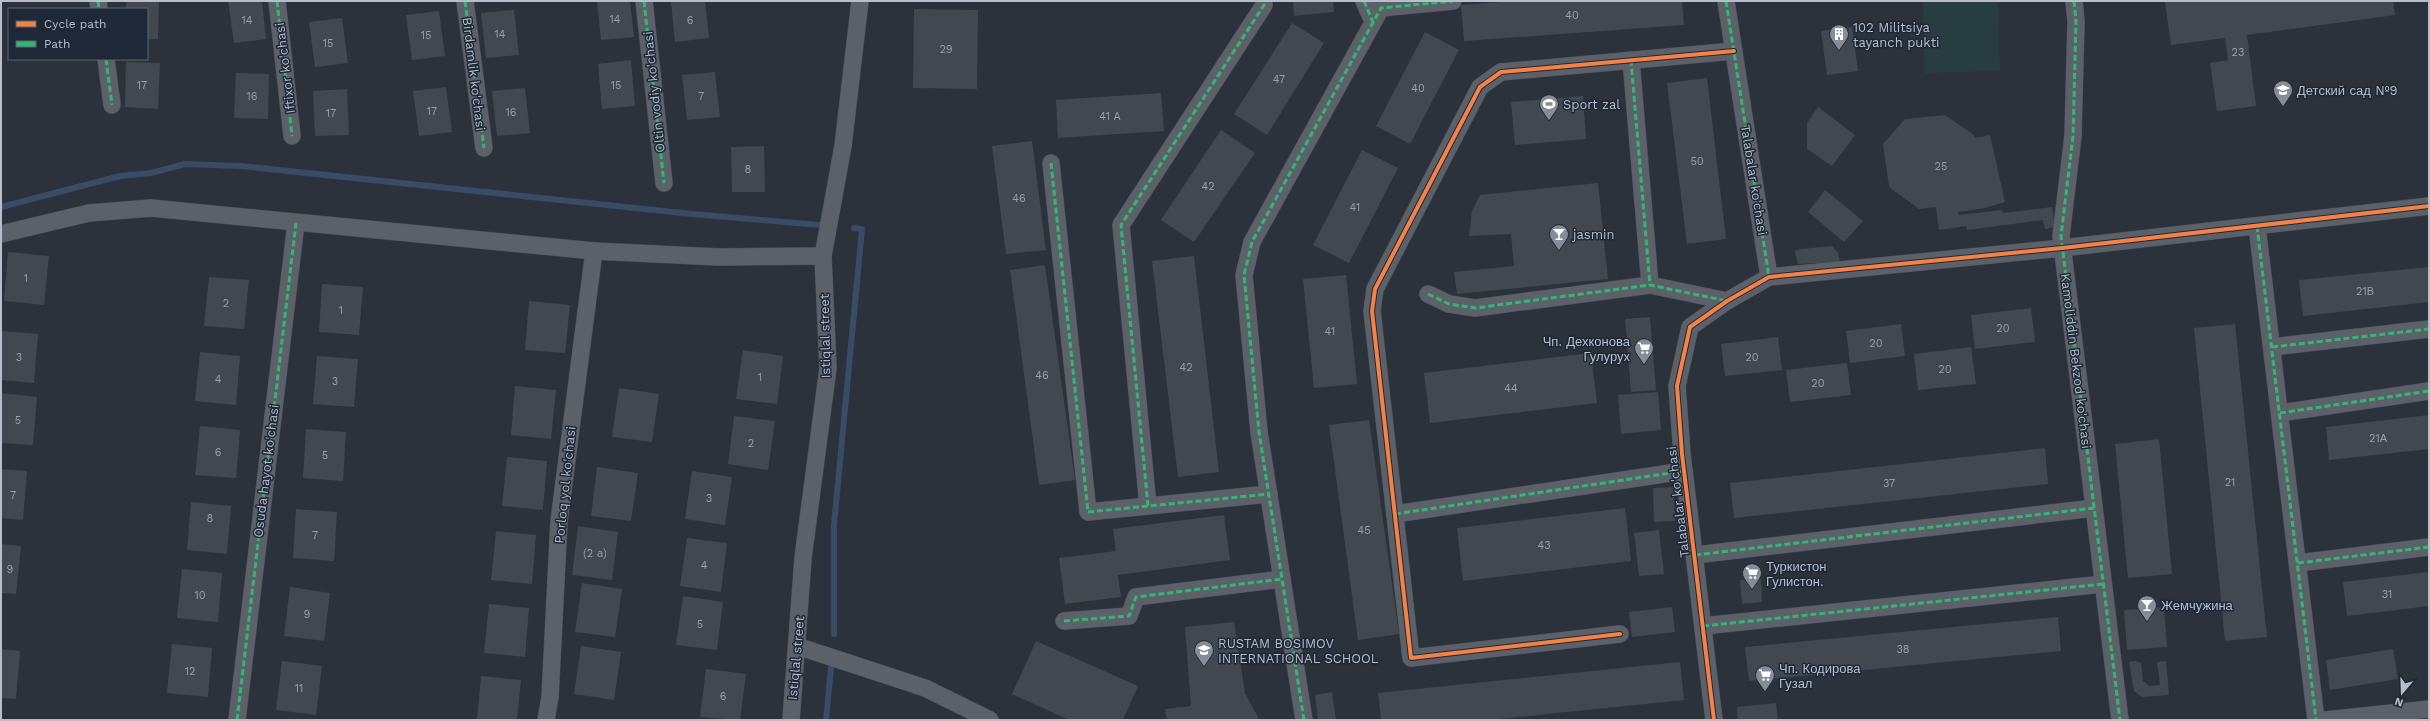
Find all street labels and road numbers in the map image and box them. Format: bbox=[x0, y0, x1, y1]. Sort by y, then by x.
street label: Birdamlik ko'chasi bbox=[460, 16, 488, 132]
street label: Iftixor ko'chasi bbox=[272, 22, 298, 114]
street label: Oltin vodiy ko'chasi bbox=[640, 31, 668, 153]
street label: Talabalar ko'chasi bbox=[1738, 124, 1770, 236]
street label: Kamoliddin Bekzod ko'chasi bbox=[2058, 272, 2094, 450]
street label: Istiqlal street bbox=[817, 293, 833, 378]
street label: Osuda hayot ko'chasi bbox=[250, 404, 282, 538]
street label: Porloq yol ko'chasi bbox=[551, 426, 579, 544]
street label: Talabalar ko'chasi bbox=[1664, 446, 1692, 558]
street label: Istiqlal street bbox=[785, 615, 807, 701]

